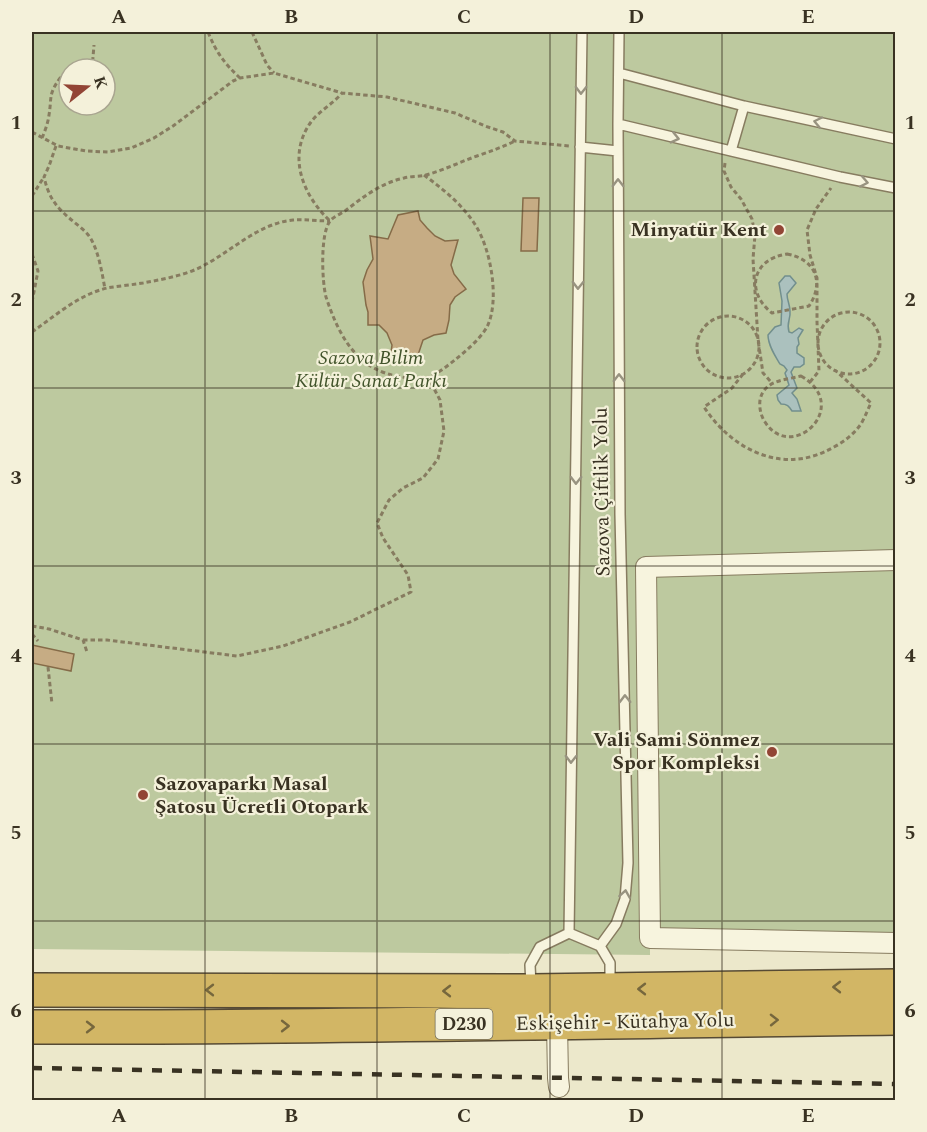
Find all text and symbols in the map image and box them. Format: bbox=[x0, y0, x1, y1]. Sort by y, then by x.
text: A bbox=[111, 2, 127, 32]
text: B bbox=[284, 2, 298, 32]
text: C bbox=[457, 2, 471, 32]
text: D bbox=[628, 2, 644, 32]
text: E bbox=[801, 2, 815, 32]
north arrow bbox=[57, 57, 117, 117]
text: K bbox=[87, 73, 114, 93]
one-way arrow bbox=[575, 85, 588, 94]
text: 1 bbox=[10, 108, 22, 138]
text: 1 bbox=[904, 108, 916, 138]
one-way arrow bbox=[813, 117, 823, 130]
one-way arrow bbox=[669, 130, 679, 143]
one-way arrow bbox=[859, 175, 869, 188]
one-way arrow bbox=[612, 179, 624, 188]
place label: Minyatür Kent bbox=[630, 215, 767, 245]
marker: Minyatür Kent bbox=[772, 223, 786, 237]
one-way arrow bbox=[572, 280, 584, 289]
text: 2 bbox=[10, 285, 22, 315]
text: 2 bbox=[904, 285, 916, 315]
park label: Sazova Bilim Kültür Sanat Parkı bbox=[295, 343, 447, 396]
one-way arrow bbox=[613, 374, 625, 383]
street label: Sazova Çiftlik Yolu bbox=[586, 407, 618, 577]
text: 3 bbox=[10, 463, 22, 493]
text: 3 bbox=[904, 463, 916, 493]
one-way arrow bbox=[569, 475, 582, 484]
text: 4 bbox=[10, 641, 22, 671]
text: 4 bbox=[904, 641, 916, 671]
one-way arrow bbox=[619, 695, 631, 704]
place label: Vali Sami Sönmez Spor Kompleksi bbox=[593, 725, 760, 778]
marker: Vali Sami Sönmez Spor Kompleksi bbox=[765, 745, 779, 759]
one-way arrow bbox=[565, 754, 578, 763]
place label: Sazovaparkı Masal Şatosu Ücretli Otopark bbox=[155, 769, 368, 822]
marker: Sazovaparkı Masal Şatosu Ücretli Otopark bbox=[136, 788, 150, 802]
text: 5 bbox=[10, 818, 22, 848]
text: 5 bbox=[904, 818, 916, 848]
one-way arrow bbox=[618, 889, 630, 899]
one-way arrow bbox=[833, 981, 842, 993]
one-way arrow bbox=[638, 983, 647, 995]
one-way arrow bbox=[206, 984, 215, 996]
one-way arrow bbox=[443, 985, 452, 997]
text: 6 bbox=[10, 996, 22, 1026]
text: 6 bbox=[904, 996, 916, 1026]
street label: Eskişehir - Kütahya Yolu bbox=[515, 1005, 735, 1039]
road number: D230 bbox=[436, 1009, 492, 1039]
one-way arrow bbox=[769, 1013, 778, 1026]
one-way arrow bbox=[280, 1020, 289, 1032]
one-way arrow bbox=[85, 1021, 94, 1033]
text: A bbox=[111, 1101, 127, 1131]
text: B bbox=[284, 1101, 298, 1131]
text: C bbox=[457, 1101, 471, 1131]
text: D bbox=[628, 1101, 644, 1131]
text: E bbox=[801, 1101, 815, 1131]

